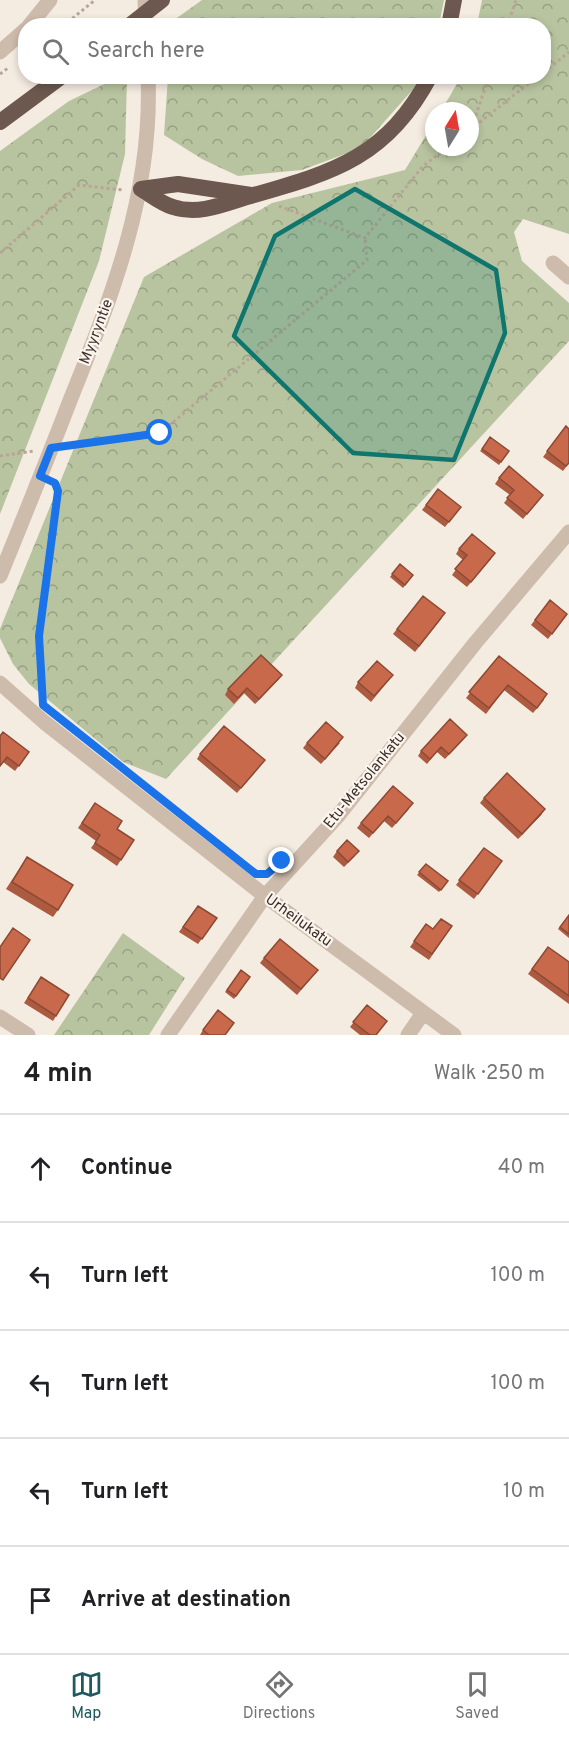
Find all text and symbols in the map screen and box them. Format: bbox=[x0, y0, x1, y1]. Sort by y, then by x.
search box bbox=[18, 18, 551, 84]
icon: search bbox=[39, 35, 72, 68]
text: Search here bbox=[87, 38, 205, 65]
north arrow bbox=[425, 102, 479, 156]
street label: Myyryntie bbox=[76, 297, 118, 367]
route start bbox=[146, 419, 172, 445]
street label: Etu-Metsolankatu bbox=[320, 729, 410, 833]
route end bbox=[268, 847, 294, 873]
street label: Urheilukatu bbox=[261, 890, 335, 952]
text: 4 min bbox=[24, 1058, 93, 1091]
text: Walk · 250 m bbox=[434, 1061, 545, 1087]
icon: ahead bbox=[24, 1152, 57, 1185]
text: Continue bbox=[81, 1155, 172, 1182]
text: 40 m bbox=[498, 1155, 545, 1181]
icon: left bbox=[24, 1260, 57, 1293]
text: Turn left bbox=[81, 1263, 169, 1290]
text: 100 m bbox=[490, 1263, 545, 1289]
icon: left bbox=[24, 1368, 57, 1401]
text: Turn left bbox=[81, 1371, 169, 1398]
text: 100 m bbox=[490, 1371, 545, 1397]
icon: left bbox=[24, 1476, 57, 1509]
text: Turn left bbox=[81, 1479, 169, 1506]
text: 10 m bbox=[503, 1479, 545, 1505]
icon: arrive bbox=[24, 1584, 57, 1617]
text: Arrive at destination bbox=[81, 1587, 291, 1614]
tab: Map bbox=[70, 1668, 103, 1724]
tab: Directions bbox=[243, 1668, 315, 1724]
tab: Saved bbox=[455, 1668, 499, 1724]

